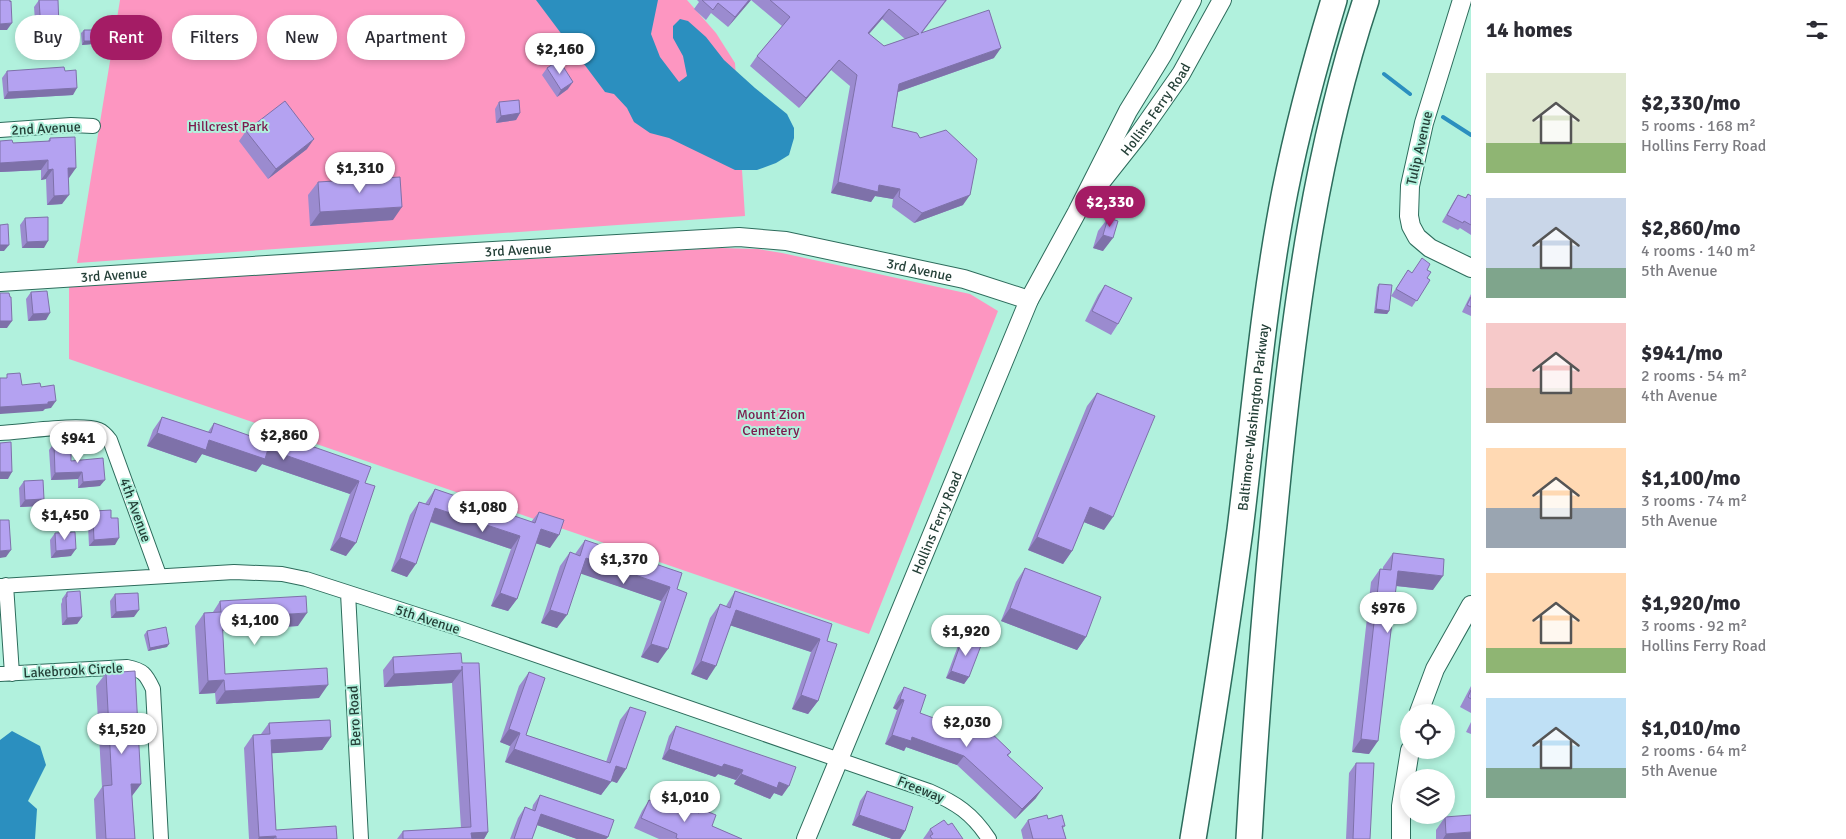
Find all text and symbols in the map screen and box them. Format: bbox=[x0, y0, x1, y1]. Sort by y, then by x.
chip: Buy bbox=[15, 15, 80, 60]
chip: Rent bbox=[90, 15, 162, 60]
chip: Filters bbox=[172, 15, 257, 60]
chip: New bbox=[267, 15, 337, 60]
chip: Apartment bbox=[347, 15, 465, 60]
icon: filters bbox=[1803, 16, 1831, 44]
text: 14 homes bbox=[1486, 17, 1572, 43]
pin: $2,160 bbox=[519, 32, 601, 75]
text: $2,160 bbox=[536, 39, 584, 59]
street label: Hollins Ferry Road bbox=[1117, 60, 1194, 159]
text: $2,330/mo bbox=[1641, 90, 1740, 116]
icon: home bbox=[1526, 93, 1586, 153]
street label: Tulip Avenue bbox=[1403, 109, 1436, 187]
text: 5 rooms · 168 m² bbox=[1641, 116, 1756, 136]
street label: 2nd Avenue bbox=[11, 118, 81, 139]
park label: Hillcrest Park bbox=[188, 118, 268, 135]
text: Hollins Ferry Road bbox=[1641, 136, 1766, 156]
pin: $1,310 bbox=[319, 152, 401, 194]
text: $1,310 bbox=[336, 158, 384, 178]
pin: $2,330 bbox=[1069, 186, 1151, 228]
text: $2,330 bbox=[1086, 192, 1134, 212]
text: $2,860/mo bbox=[1641, 215, 1740, 241]
icon: home bbox=[1526, 218, 1586, 278]
street label: 3rd Avenue bbox=[484, 240, 552, 260]
text: 4 rooms · 140 m² bbox=[1641, 241, 1756, 261]
street label: 3rd Avenue bbox=[885, 255, 954, 285]
text: 5th Avenue bbox=[1641, 261, 1718, 281]
street label: 3rd Avenue bbox=[80, 265, 148, 286]
street label: Baltimore-Washington Parkway bbox=[1234, 323, 1273, 512]
text: $941/mo bbox=[1641, 340, 1723, 366]
icon: home bbox=[1526, 343, 1586, 403]
text: 2 rooms · 54 m² bbox=[1641, 366, 1747, 386]
text: 4th Avenue bbox=[1641, 386, 1718, 406]
park label: Mount Zion Cemetery bbox=[737, 406, 805, 439]
pin: $2,860 bbox=[243, 418, 325, 461]
pin: $941 bbox=[48, 422, 108, 464]
text: $2,860 bbox=[260, 425, 308, 445]
text: $941 bbox=[61, 428, 95, 448]
text: $1,100/mo bbox=[1641, 465, 1740, 491]
icon: home bbox=[1526, 468, 1586, 528]
street label: Hollins Ferry Road bbox=[908, 469, 966, 577]
street label: 4th Avenue bbox=[116, 476, 155, 545]
pin: $1,080 bbox=[442, 490, 524, 533]
text: 3 rooms · 74 m² bbox=[1641, 491, 1747, 511]
text: $1,080 bbox=[459, 497, 507, 517]
pin: $1,450 bbox=[24, 498, 106, 541]
text: $1,450 bbox=[41, 505, 89, 525]
text: 5th Avenue bbox=[1641, 511, 1718, 531]
pin: $1,370 bbox=[583, 542, 665, 585]
text: $1,370 bbox=[600, 549, 648, 569]
text: $1,920/mo bbox=[1641, 590, 1740, 616]
pin: $976 bbox=[1358, 592, 1418, 634]
icon: home bbox=[1526, 593, 1586, 653]
text: $976 bbox=[1371, 598, 1405, 618]
street label: 5th Avenue bbox=[393, 601, 462, 638]
pin: $1,100 bbox=[214, 604, 296, 646]
text: $1,100 bbox=[231, 610, 279, 630]
pin: $1,920 bbox=[925, 614, 1007, 657]
text: 3 rooms · 92 m² bbox=[1641, 616, 1747, 636]
text: $1,920 bbox=[942, 621, 990, 641]
text: Hollins Ferry Road bbox=[1641, 636, 1766, 656]
street label: Lakebrook Circle bbox=[23, 659, 123, 682]
street label: Bero Road bbox=[344, 685, 365, 747]
map controls bbox=[1400, 704, 1455, 824]
button: locate bbox=[1400, 704, 1455, 759]
pin: $2,030 bbox=[926, 706, 1008, 748]
pin: $1,520 bbox=[81, 712, 163, 755]
text: $2,030 bbox=[943, 712, 991, 732]
text: $1,010/mo bbox=[1641, 715, 1740, 741]
icon: home bbox=[1526, 718, 1586, 778]
text: $1,520 bbox=[98, 719, 146, 739]
text: 2 rooms · 64 m² bbox=[1641, 741, 1747, 761]
text: 5th Avenue bbox=[1641, 761, 1718, 781]
button: layers bbox=[1400, 769, 1455, 824]
street label: Freeway bbox=[895, 772, 947, 807]
pin: $1,010 bbox=[644, 780, 726, 823]
text: $1,010 bbox=[661, 787, 709, 807]

